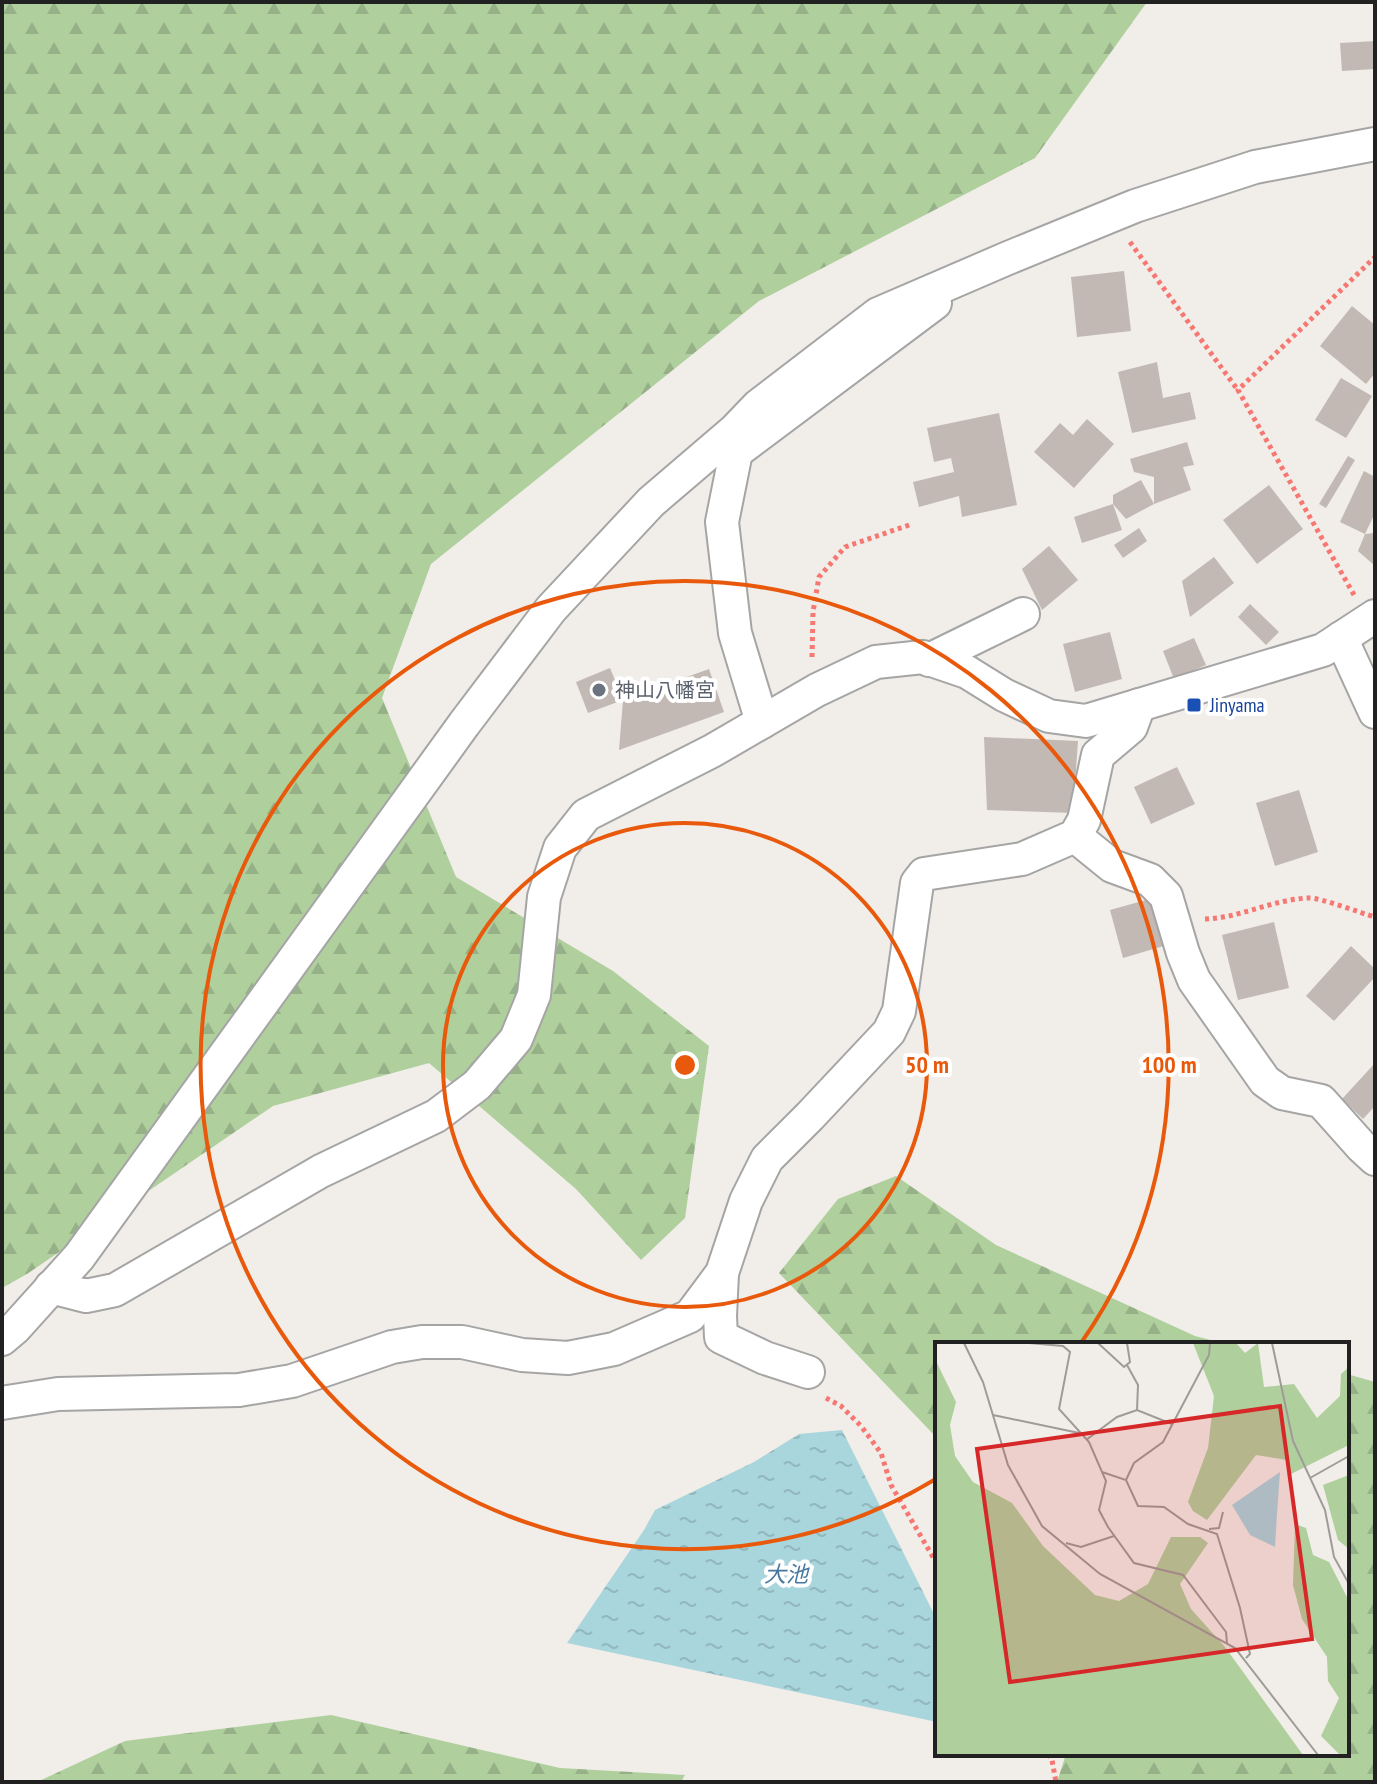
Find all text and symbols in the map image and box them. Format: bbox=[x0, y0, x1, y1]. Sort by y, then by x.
place label: 神山八幡宮 bbox=[615, 677, 715, 703]
marker: 神山八幡宮 bbox=[590, 681, 608, 699]
place label: Jinyama bbox=[1209, 692, 1264, 718]
marker: Jinyama bbox=[1185, 696, 1203, 714]
text: 50 m bbox=[905, 1049, 949, 1080]
text: 100 m bbox=[1141, 1049, 1197, 1080]
centre of rings bbox=[671, 1051, 699, 1079]
inset map bbox=[935, 1342, 1349, 1756]
water label: 大池 bbox=[764, 1560, 810, 1588]

